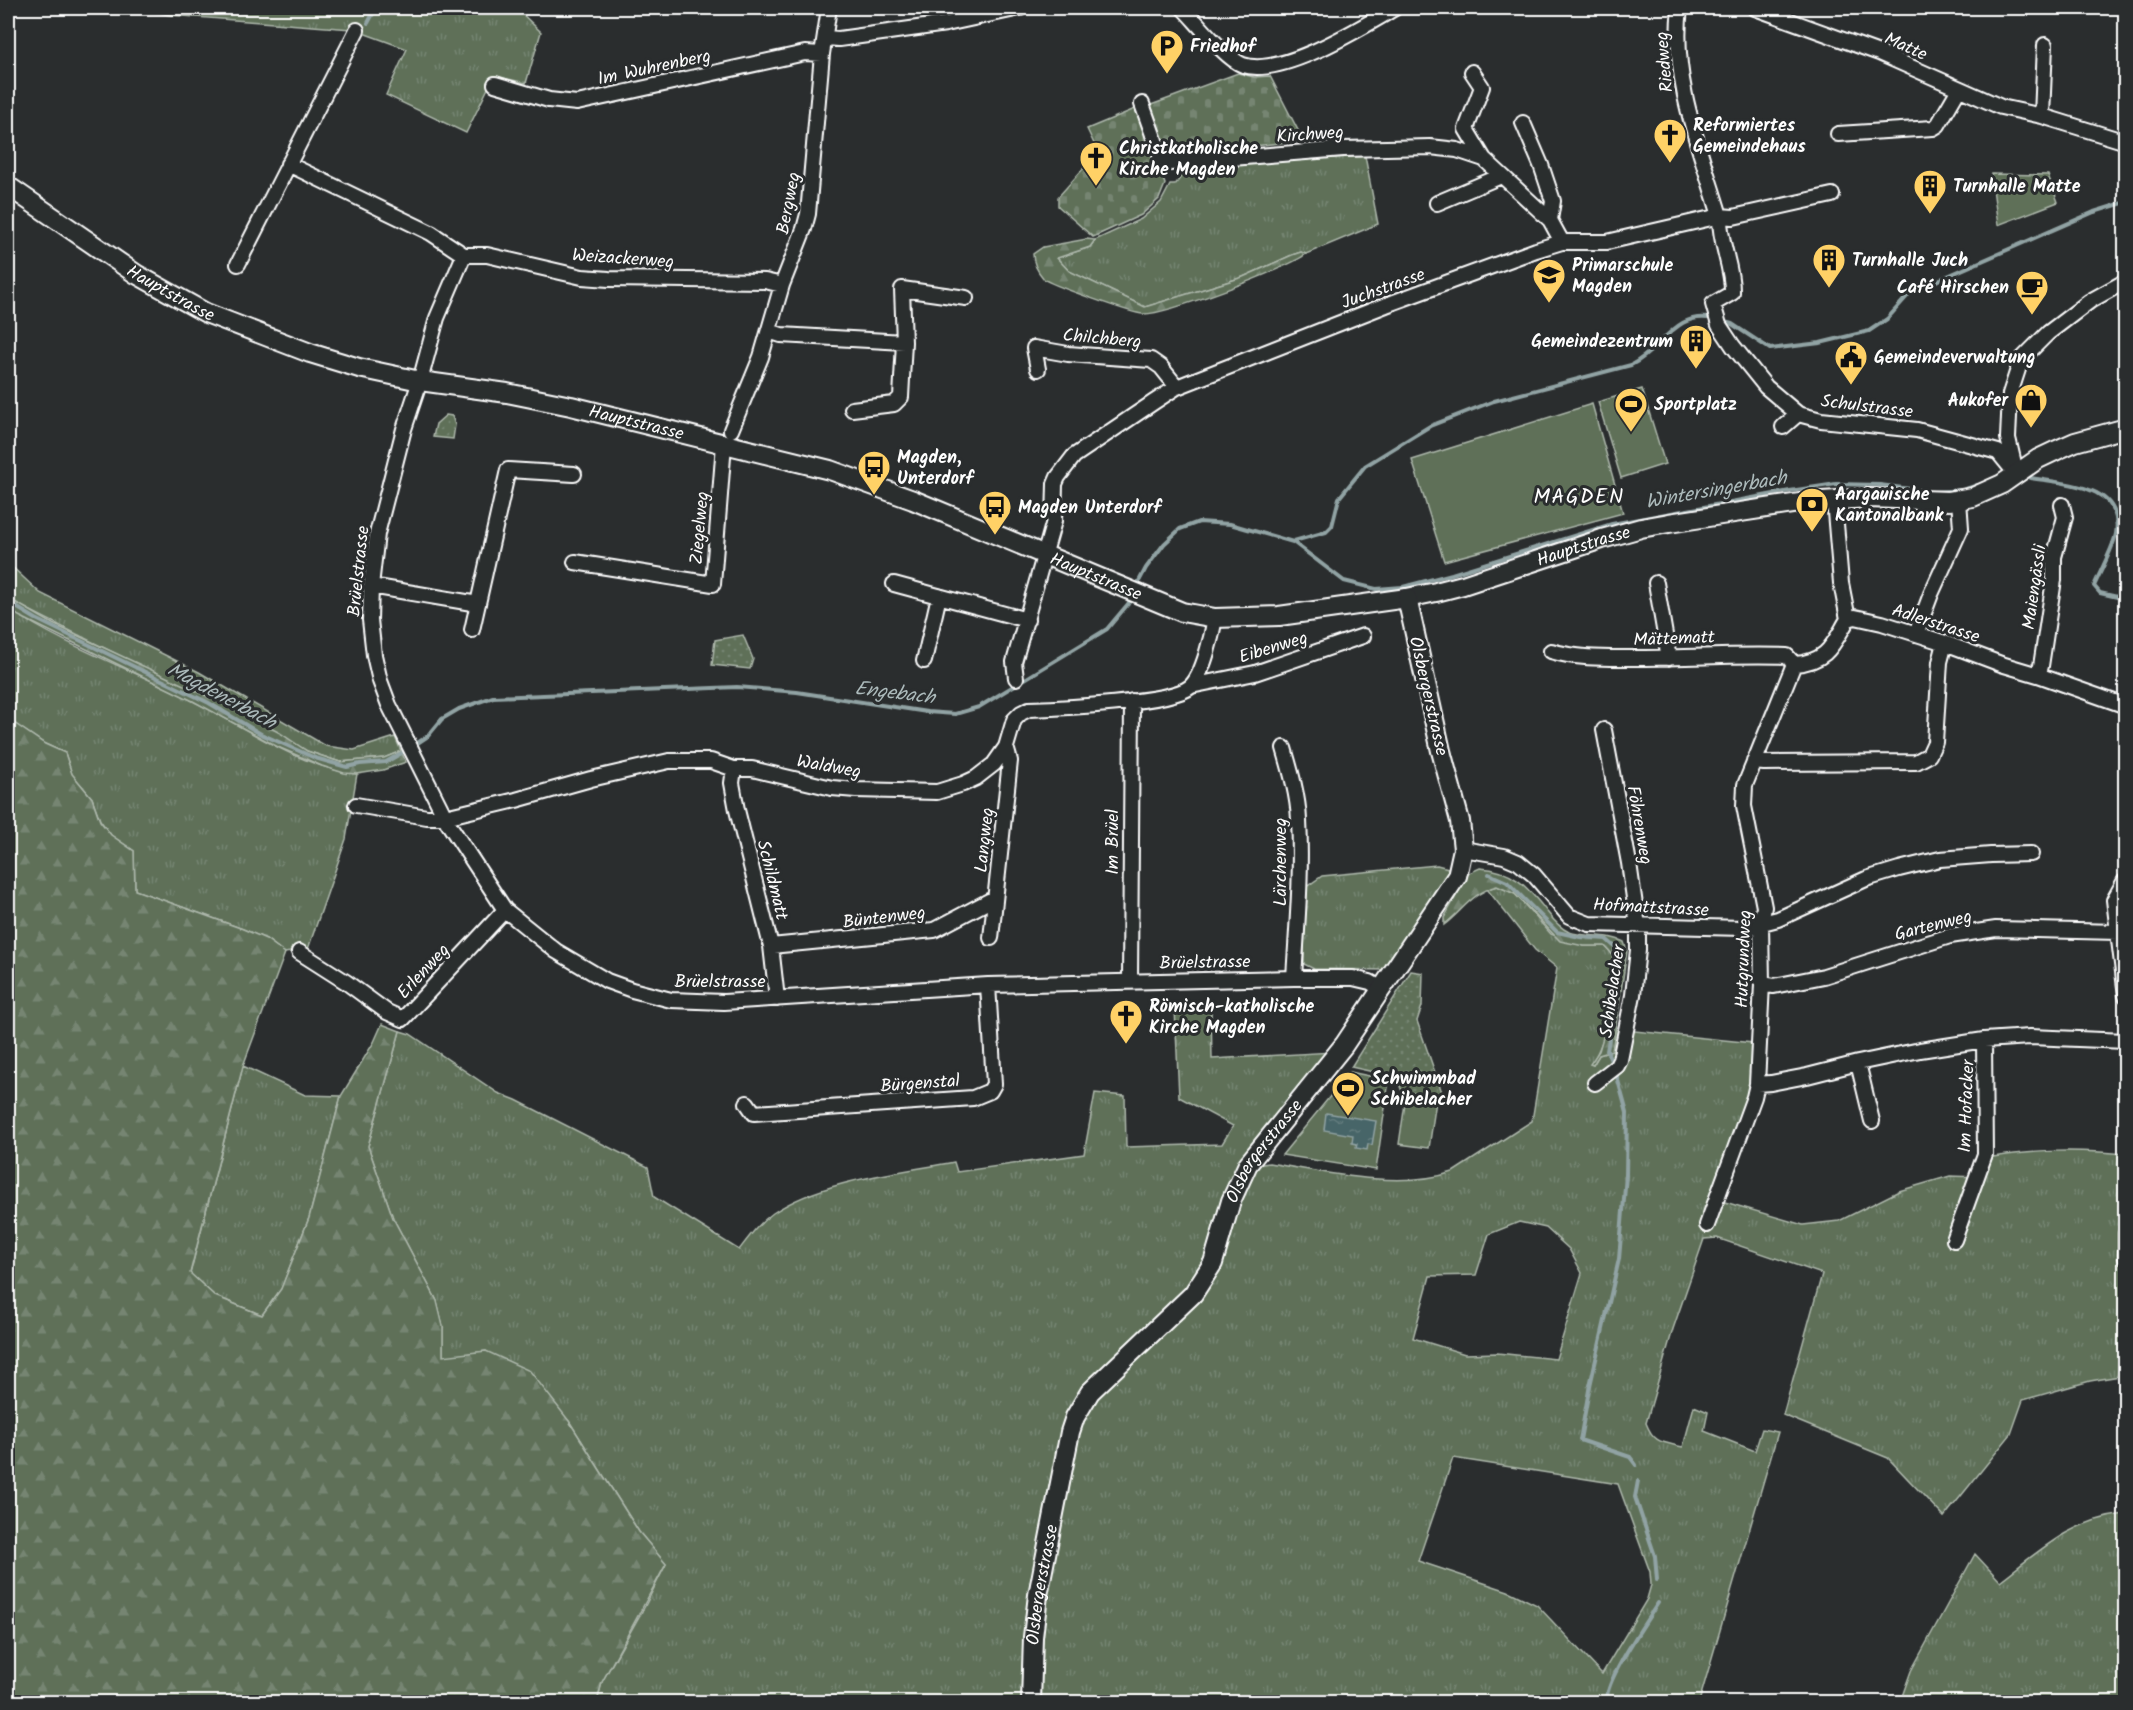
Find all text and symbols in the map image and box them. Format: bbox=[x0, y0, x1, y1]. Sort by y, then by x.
street label: Matte bbox=[1879, 25, 1932, 70]
parking icon: Friedhof bbox=[1149, 28, 1185, 75]
street label: Riedweg bbox=[1648, 30, 1683, 93]
place label: Friedhof bbox=[1190, 33, 1258, 62]
street label: Im Wuhrenberg bbox=[595, 42, 714, 95]
place label: Reformiertes Gemeindehaus bbox=[1693, 112, 1806, 162]
church icon: Reformiertes Gemeindehaus bbox=[1652, 117, 1688, 164]
street label: Kirchweg bbox=[1276, 119, 1345, 152]
place label: Christkatholische Kirche Magden bbox=[1119, 135, 1258, 185]
church icon: Christkatholische Kirche Magden bbox=[1078, 140, 1114, 187]
building icon: Turnhalle Matte bbox=[1912, 168, 1948, 215]
street label: Bergweg bbox=[769, 170, 810, 237]
place label: Turnhalle Matte bbox=[1953, 173, 2081, 202]
street label: Weizackerweg bbox=[571, 241, 675, 278]
building icon: Turnhalle Juch bbox=[1811, 242, 1847, 289]
place label: Turnhalle Juch bbox=[1852, 247, 1968, 276]
place label: Primarschule Magden bbox=[1572, 252, 1673, 302]
school or university icon: Primarschule Magden bbox=[1531, 257, 1567, 304]
street label: Hauptstrasse bbox=[120, 258, 218, 331]
street label: Juchstrasse bbox=[1338, 261, 1429, 318]
cafe icon: Café Hirschen bbox=[2014, 269, 2050, 316]
place label: Café Hirschen bbox=[1897, 274, 2009, 303]
street label: Chilchberg bbox=[1061, 322, 1142, 357]
building icon: Gemeindezentrum bbox=[1678, 323, 1714, 370]
place label: Gemeindezentrum bbox=[1531, 328, 1673, 357]
public building icon: Gemeindeverwaltung bbox=[1833, 339, 1869, 386]
place label: Gemeindeverwaltung bbox=[1874, 344, 2035, 373]
shop icon: Aukofer bbox=[2013, 382, 2049, 429]
sports icon: Sportplatz bbox=[1613, 386, 1649, 433]
street label: Schulstrasse bbox=[1819, 387, 1915, 428]
place label: Aukofer bbox=[1948, 387, 2009, 416]
place label: Sportplatz bbox=[1654, 391, 1737, 420]
street label: Hauptstrasse bbox=[585, 398, 687, 449]
place label: Magden, Unterdorf bbox=[897, 444, 976, 494]
bus stop icon: Magden, Unterdorf bbox=[856, 449, 892, 496]
water label: Wintersingerbach bbox=[1643, 462, 1792, 519]
district label: MAGDEN bbox=[1533, 481, 1625, 514]
place label: Aargauische Kantonalbank bbox=[1835, 481, 1945, 531]
bank icon: Aargauische Kantonalbank bbox=[1794, 486, 1830, 533]
bus stop icon: Magden Unterdorf bbox=[977, 489, 1013, 536]
street label: Ziegelweg bbox=[683, 490, 718, 566]
place label: Magden Unterdorf bbox=[1018, 494, 1163, 523]
street label: Hauptstrasse bbox=[1533, 519, 1634, 576]
street label: Brüelstrasse bbox=[340, 524, 379, 618]
street label: Maiengässli bbox=[2015, 542, 2056, 632]
street label: Hauptstrasse bbox=[1045, 546, 1146, 610]
street label: Adlerstrasse bbox=[1888, 597, 1983, 652]
street label: Eibenweg bbox=[1235, 624, 1311, 673]
street label: Mättematt bbox=[1633, 624, 1716, 655]
street label: Olsbergerstrasse bbox=[1400, 634, 1455, 759]
water label: Magdenerbach bbox=[161, 655, 283, 740]
water label: Engebach bbox=[853, 673, 939, 715]
street label: Waldweg bbox=[794, 748, 863, 787]
street label: Föhrenweg bbox=[1617, 784, 1660, 867]
street label: Langweg bbox=[968, 806, 1003, 874]
street label: Im Brüel bbox=[1099, 809, 1128, 875]
street label: Lärchenweg bbox=[1267, 818, 1296, 906]
street label: Schildmatt bbox=[748, 837, 796, 924]
street label: Hofmattstrasse bbox=[1592, 891, 1710, 926]
street label: Büntenweg bbox=[841, 899, 927, 938]
street label: Gartenweg bbox=[1892, 903, 1975, 950]
street label: Hutgrundweg bbox=[1728, 909, 1761, 1009]
street label: Erlenweg bbox=[391, 938, 458, 1007]
street label: Schibelacher bbox=[1593, 942, 1635, 1040]
street label: Brüelstrasse bbox=[1159, 948, 1251, 979]
street label: Brüelstrasse bbox=[674, 968, 766, 997]
place label: Römisch-katholische Kirche Magden bbox=[1149, 993, 1315, 1043]
church icon: Römisch-katholische Kirche Magden bbox=[1108, 998, 1144, 1045]
street label: Im Hofacker bbox=[1951, 1058, 1984, 1153]
place label: Schwimmbad Schibelacher bbox=[1371, 1065, 1476, 1115]
street label: Bürgenstal bbox=[879, 1067, 961, 1102]
sports icon: Schwimmbad Schibelacher bbox=[1330, 1070, 1366, 1117]
street label: Olsbergerstrasse bbox=[1219, 1093, 1311, 1209]
street label: Olsbergerstrasse bbox=[1020, 1522, 1067, 1645]

